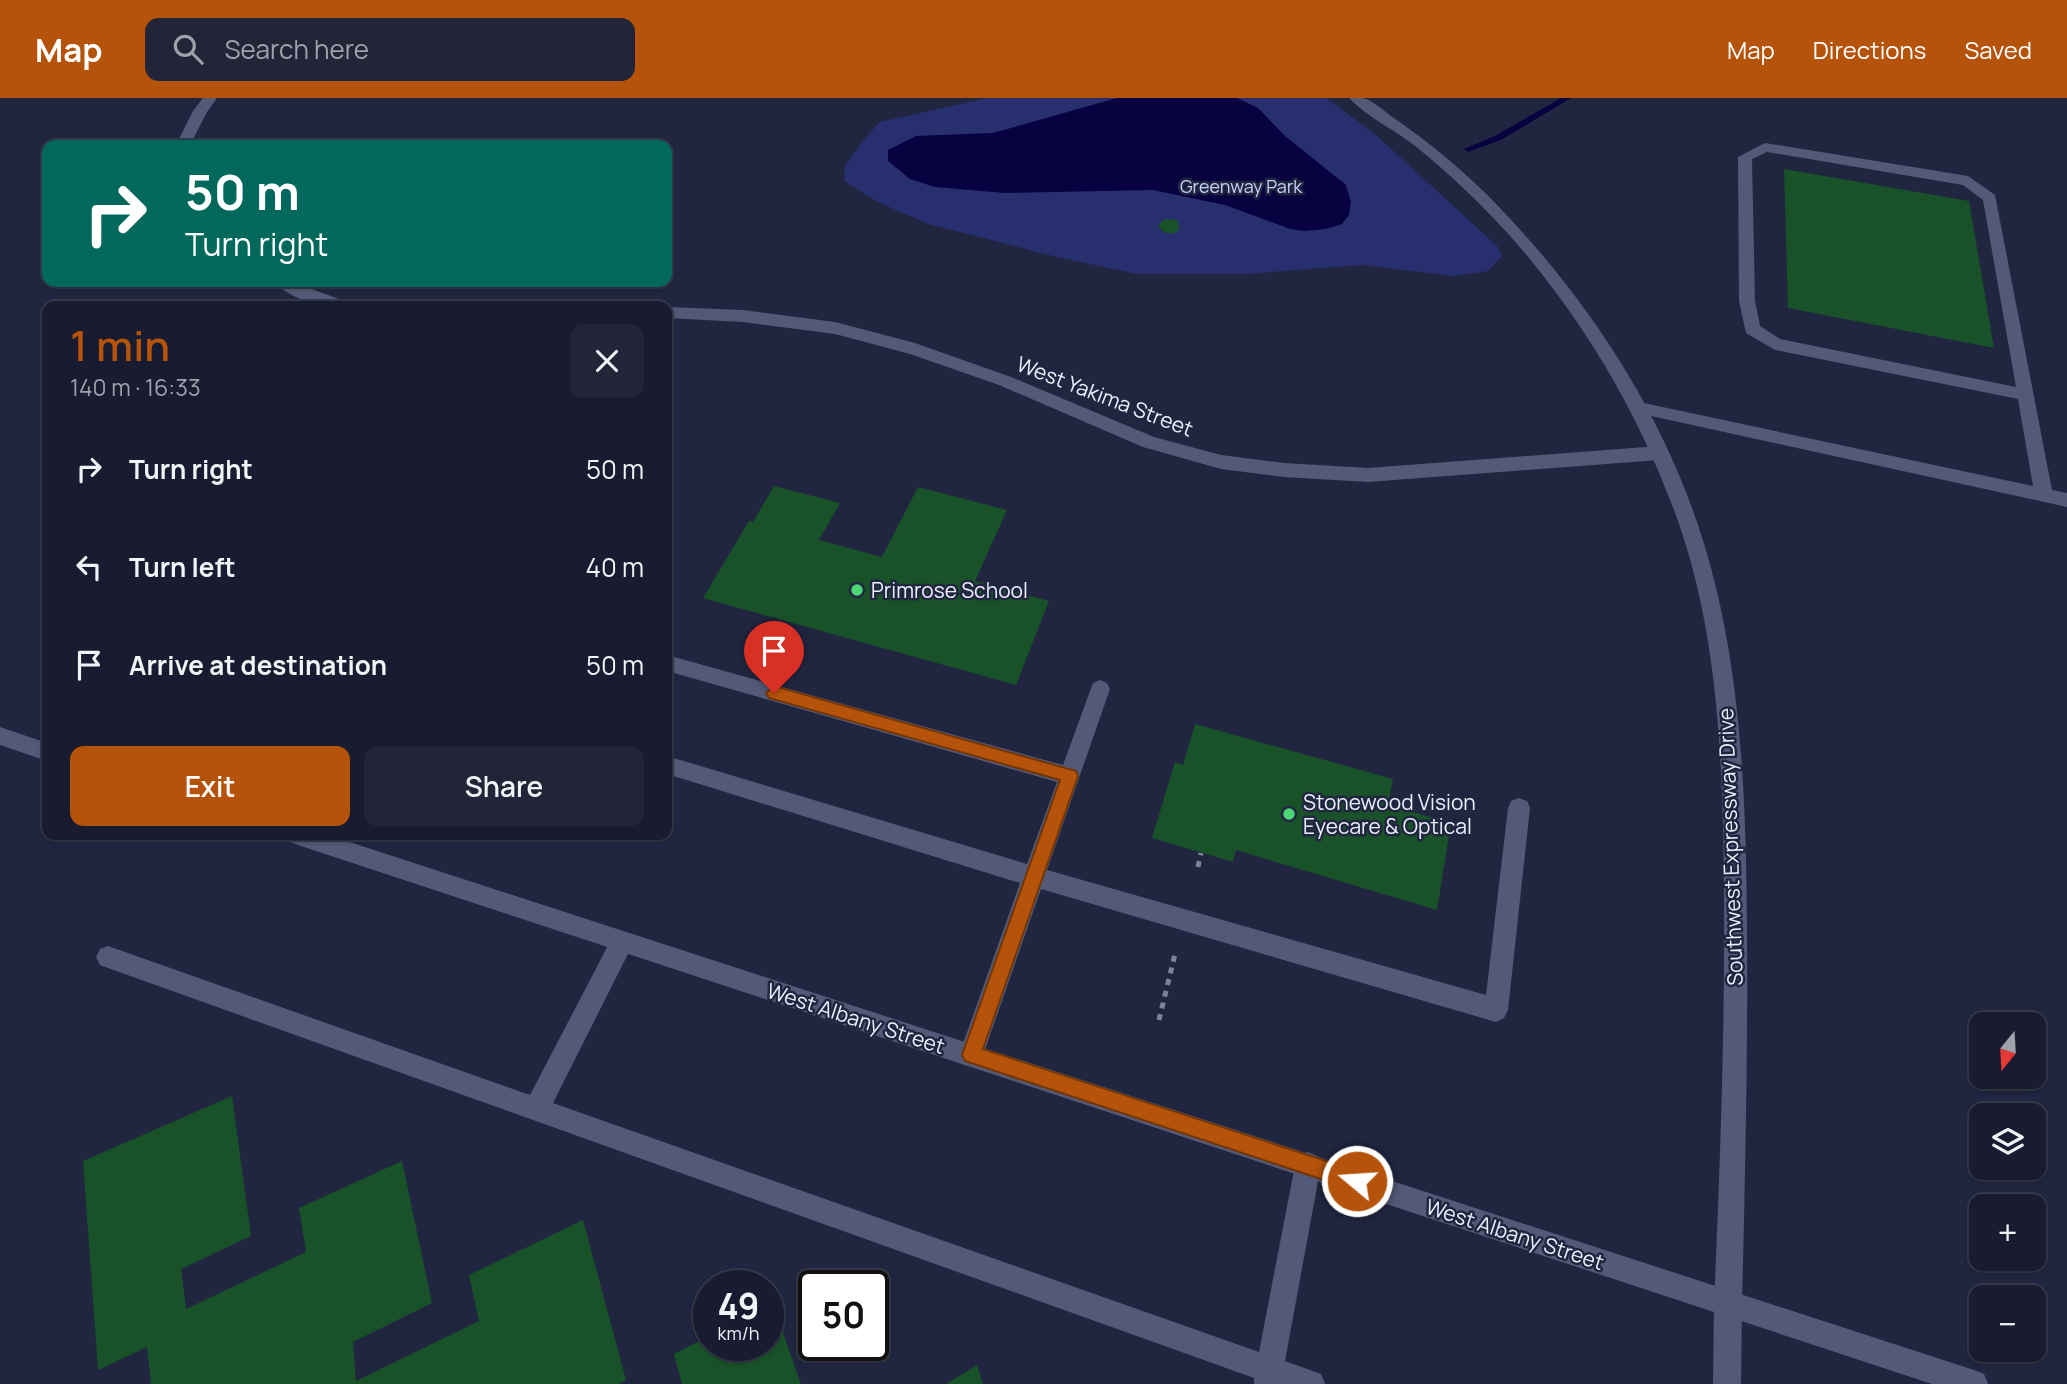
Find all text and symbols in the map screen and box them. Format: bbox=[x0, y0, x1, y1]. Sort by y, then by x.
search box bbox=[145, 18, 635, 81]
text: Map bbox=[35, 27, 103, 72]
icon: search bbox=[169, 30, 207, 68]
text: Search here bbox=[225, 31, 369, 67]
text: Map bbox=[1727, 33, 1775, 66]
text: Directions bbox=[1813, 33, 1926, 66]
text: Saved bbox=[1964, 33, 2032, 66]
text: 50 m bbox=[185, 158, 300, 225]
icon: right bbox=[70, 168, 161, 259]
park label: Greenway Park bbox=[1180, 174, 1303, 198]
text: Turn right bbox=[185, 222, 328, 266]
text: 1 min bbox=[70, 316, 170, 374]
button: close bbox=[570, 324, 644, 398]
street label: West Yakima Street bbox=[1013, 349, 1197, 443]
text: 140 m · 16:33 bbox=[70, 371, 201, 403]
icon: right bbox=[70, 450, 108, 488]
text: Turn right bbox=[129, 451, 253, 487]
text: 50 m bbox=[586, 451, 644, 487]
icon: left bbox=[70, 548, 108, 586]
text: Turn left bbox=[129, 549, 236, 585]
text: 40 m bbox=[586, 549, 644, 585]
place label: Primrose School bbox=[871, 576, 1028, 604]
marker: Primrose School bbox=[849, 582, 865, 598]
pin bbox=[744, 621, 804, 693]
icon: arrive bbox=[755, 632, 793, 670]
icon: arrive bbox=[70, 646, 108, 684]
text: Arrive at destination bbox=[129, 647, 387, 683]
text: 50 m bbox=[586, 647, 644, 683]
street label: Southwest Expressway Drive bbox=[1711, 708, 1749, 986]
button: Exit bbox=[70, 746, 350, 826]
button: Share bbox=[364, 746, 644, 826]
place label: Stonewood Vision Eyecare & Optical bbox=[1303, 788, 1476, 840]
marker: Stonewood Vision Eyecare & Optical bbox=[1281, 806, 1297, 822]
street label: West Albany Street bbox=[763, 976, 949, 1060]
north arrow bbox=[1969, 1012, 2046, 1088]
map controls bbox=[1969, 1012, 2046, 1362]
button: layers bbox=[1969, 1103, 2046, 1180]
position arrow bbox=[1320, 1144, 1394, 1218]
street label: West Albany Street bbox=[1422, 1192, 1608, 1276]
button: + bbox=[1969, 1194, 2046, 1271]
speed limit sign: 50 bbox=[798, 1270, 889, 1361]
text: 49 bbox=[717, 1282, 760, 1330]
button: − bbox=[1969, 1285, 2046, 1362]
text: km/h bbox=[718, 1321, 759, 1345]

